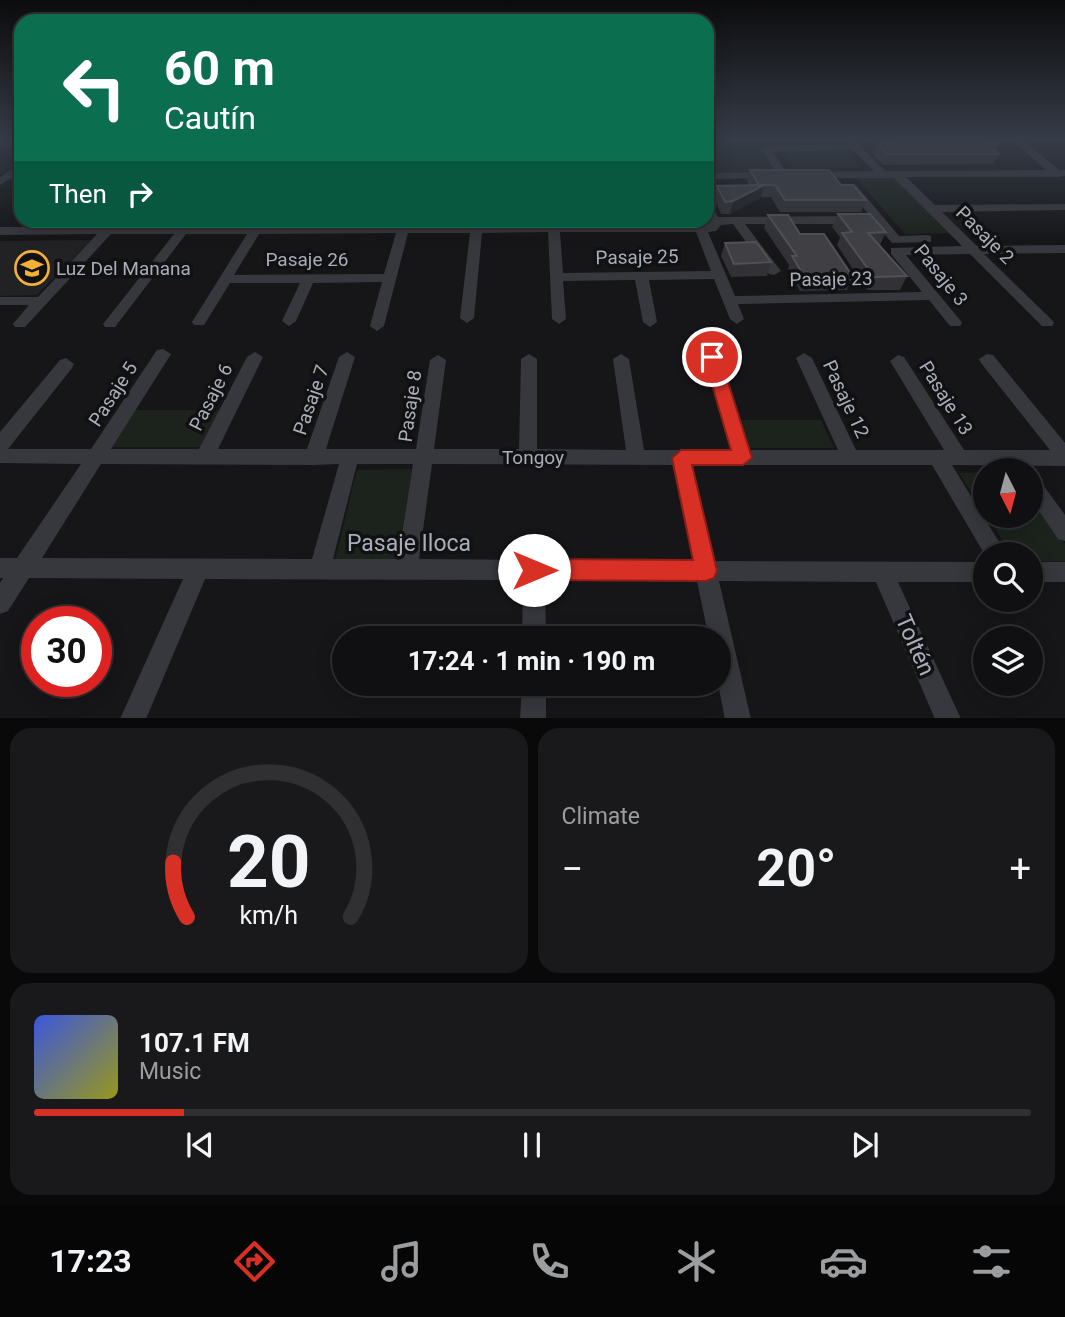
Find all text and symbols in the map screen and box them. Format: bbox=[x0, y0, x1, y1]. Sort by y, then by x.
text: 60 m bbox=[164, 40, 275, 97]
icon: left bbox=[49, 42, 140, 133]
text: Cautín bbox=[164, 99, 256, 137]
icon: right bbox=[121, 175, 159, 213]
text: Then bbox=[49, 179, 107, 209]
street label: Pasaje 2 bbox=[951, 201, 1019, 269]
street label: Pasaje 3 bbox=[909, 240, 973, 310]
street label: Pasaje 25 bbox=[595, 245, 679, 269]
street label: Pasaje 26 bbox=[265, 248, 349, 271]
school or university icon: Luz Del Manana bbox=[13, 249, 51, 287]
place label: Luz Del Manana bbox=[56, 257, 191, 280]
street label: Pasaje 23 bbox=[789, 267, 873, 291]
pin bbox=[682, 327, 742, 387]
icon: arrive bbox=[693, 338, 731, 376]
street label: Pasaje 12 bbox=[818, 356, 874, 442]
street label: Pasaje 5 bbox=[84, 357, 142, 431]
street label: Pasaje 13 bbox=[914, 357, 978, 439]
street label: Pasaje 6 bbox=[184, 360, 238, 434]
street label: Pasaje 7 bbox=[288, 362, 334, 438]
street label: Pasaje 8 bbox=[394, 369, 426, 443]
street label: Tongoy bbox=[502, 446, 564, 469]
north arrow bbox=[973, 458, 1043, 528]
map controls bbox=[973, 458, 1043, 696]
street label: Pasaje Iloca bbox=[347, 530, 471, 557]
position arrow bbox=[497, 533, 571, 607]
button: search bbox=[973, 542, 1043, 612]
speed limit sign: 30 bbox=[21, 606, 112, 697]
street label: Toltén bbox=[890, 610, 940, 680]
button: layers bbox=[973, 626, 1043, 696]
text: 17:24 · 1 min · 190 m bbox=[408, 646, 655, 676]
text: Climate bbox=[562, 803, 640, 830]
text: 20 bbox=[227, 819, 311, 905]
text: 20° bbox=[756, 838, 836, 899]
text: − bbox=[562, 847, 583, 891]
text: + bbox=[1009, 847, 1031, 891]
text: km/h bbox=[239, 900, 298, 929]
text: 107.1 FM bbox=[139, 1028, 250, 1058]
text: Music bbox=[139, 1058, 201, 1085]
icon: previous bbox=[181, 1126, 219, 1164]
icon: pause bbox=[513, 1126, 551, 1164]
icon: next bbox=[846, 1126, 884, 1164]
icon: directions bbox=[230, 1237, 279, 1286]
icon: music bbox=[377, 1237, 426, 1286]
icon: phone bbox=[525, 1237, 574, 1286]
icon: climate bbox=[672, 1237, 721, 1286]
icon: car bbox=[819, 1237, 868, 1286]
icon: filters bbox=[967, 1237, 1016, 1286]
text: 17:23 bbox=[49, 1242, 132, 1280]

